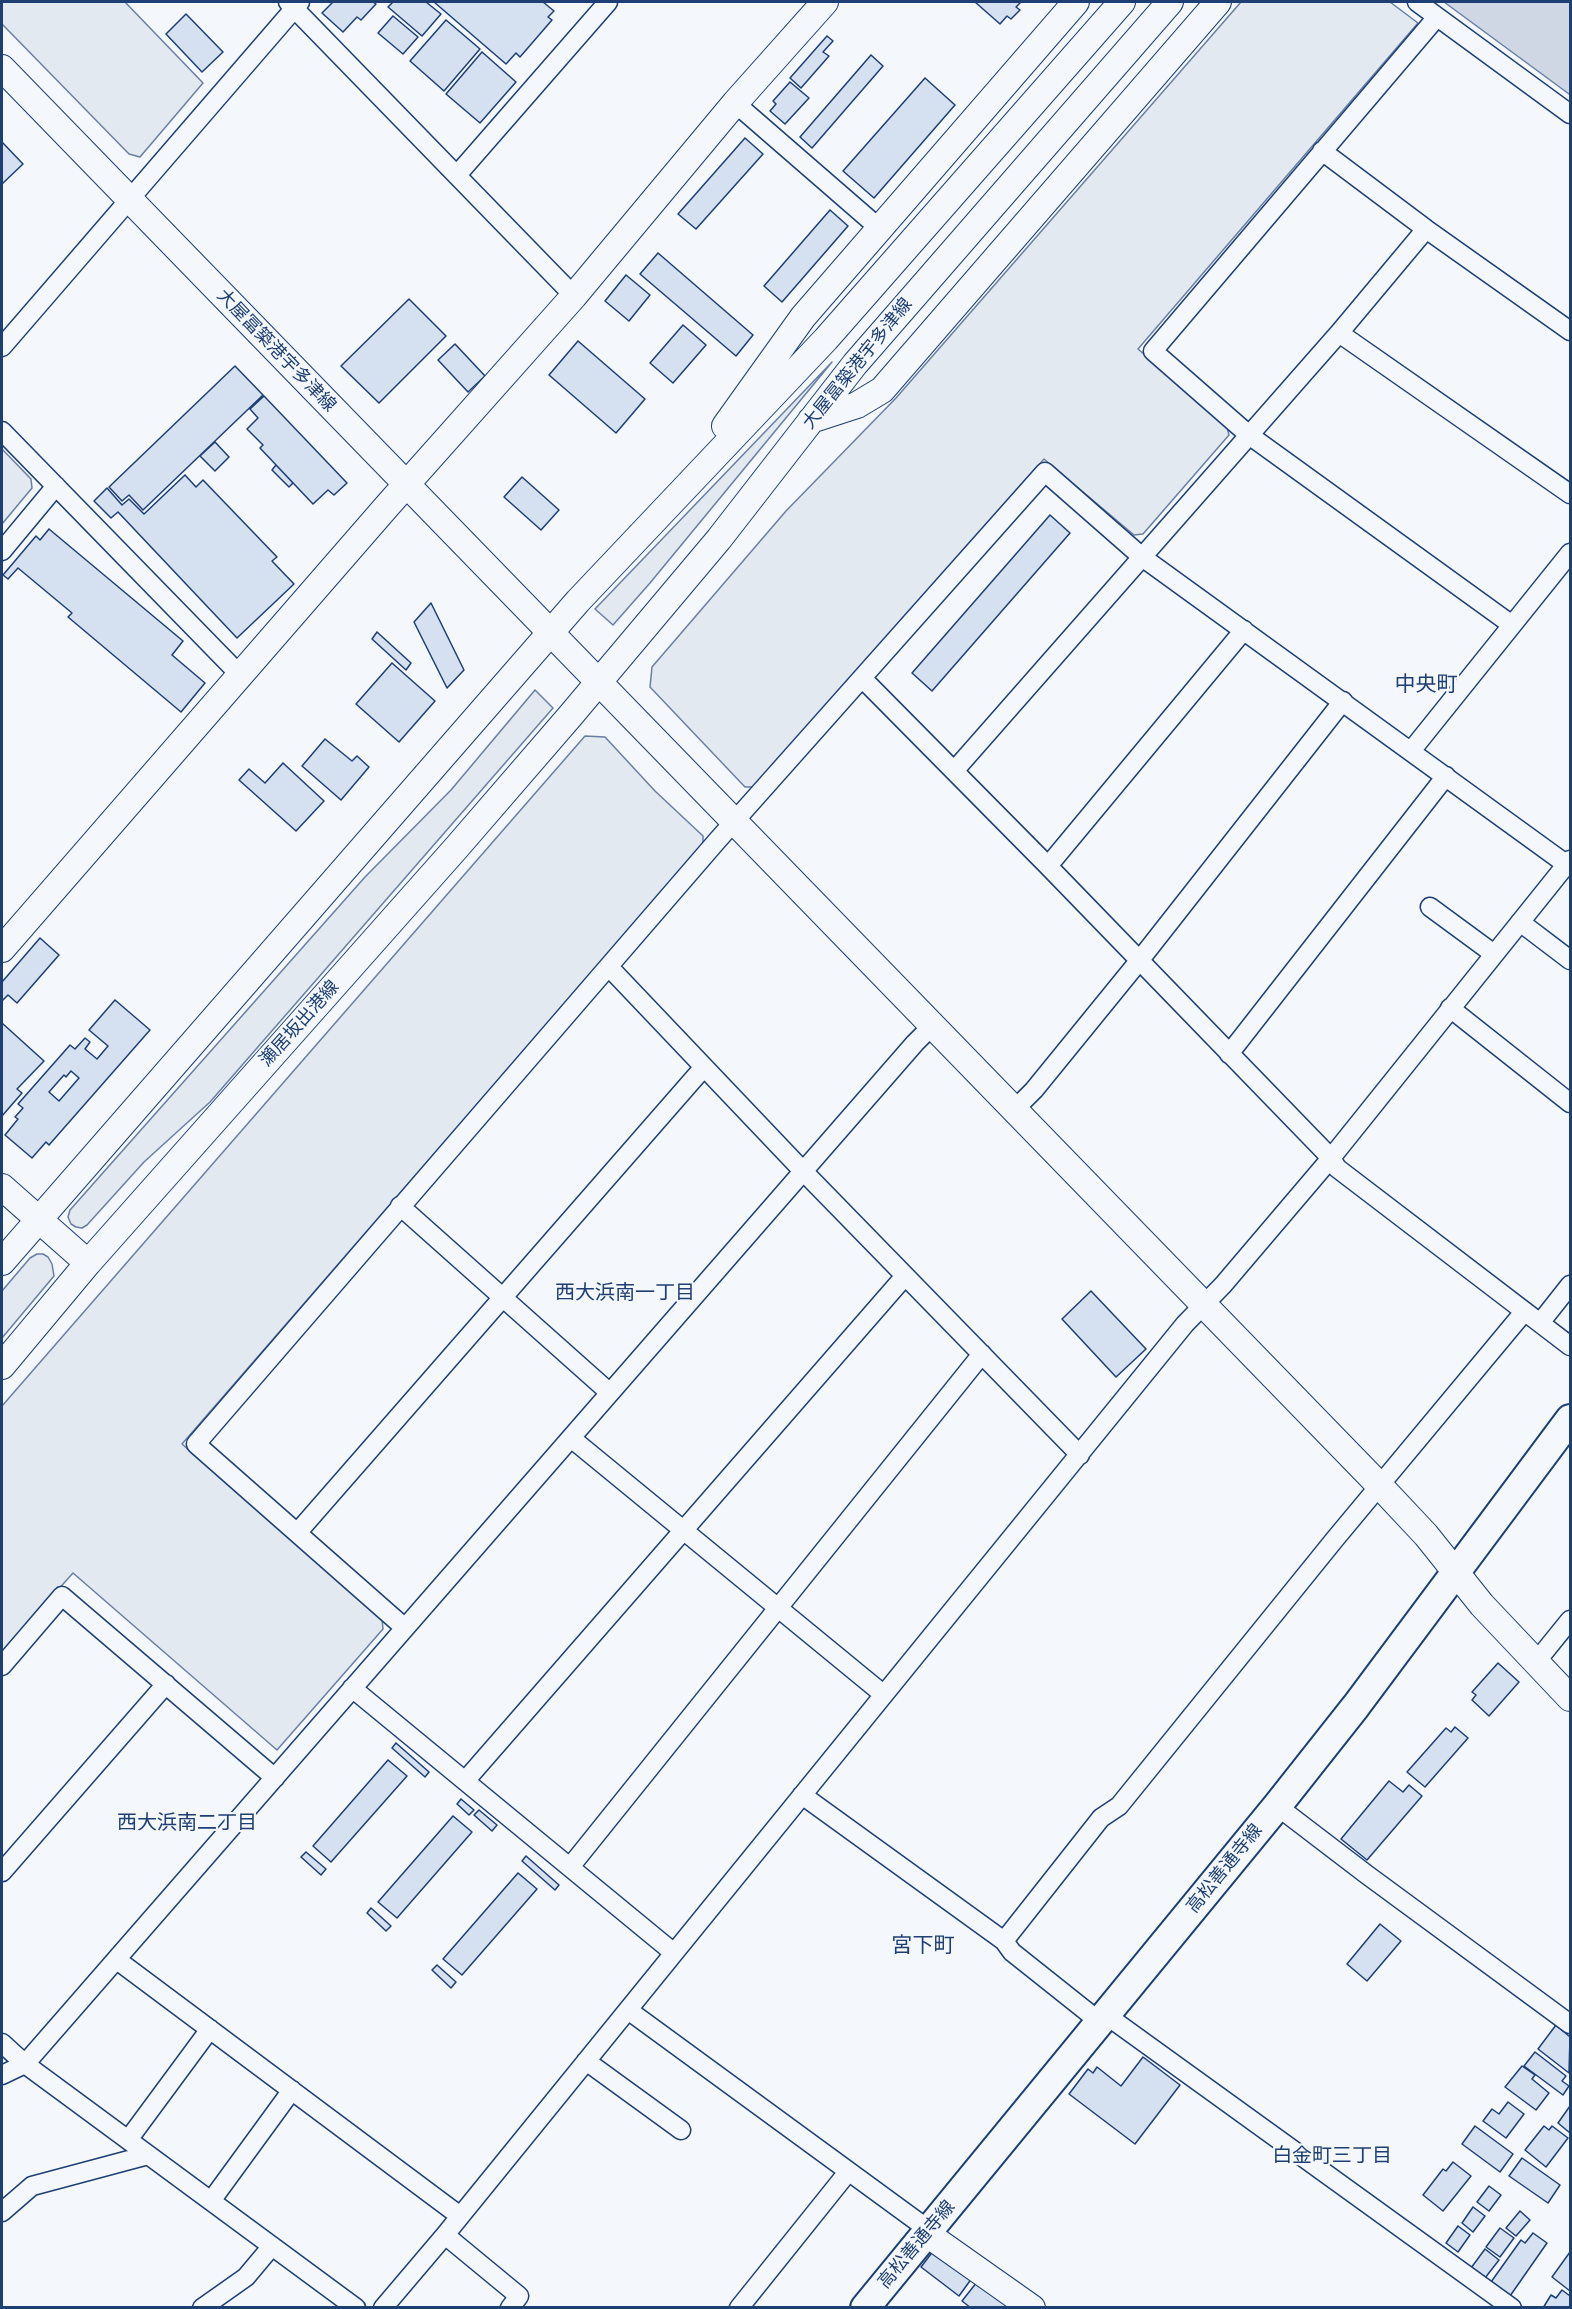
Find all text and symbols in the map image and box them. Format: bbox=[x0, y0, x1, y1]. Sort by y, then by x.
street label: 大屋冨築港宇多津線 bbox=[212, 285, 340, 417]
street label: 大屋冨築港宇多津線 bbox=[799, 294, 917, 434]
district label: 中央町 bbox=[1395, 672, 1457, 698]
street label: 瀬居坂出港線 bbox=[256, 977, 344, 1071]
district label: 西大浜南一丁目 bbox=[555, 1282, 695, 1306]
district label: 西大浜南二丁目 bbox=[117, 1812, 257, 1836]
street label: 高松善通寺線 bbox=[1183, 1820, 1267, 1918]
district label: 宮下町 bbox=[892, 1933, 954, 1959]
district label: 白金町三丁目 bbox=[1272, 2145, 1392, 2169]
street label: 高松善通寺線 bbox=[874, 2197, 960, 2293]

